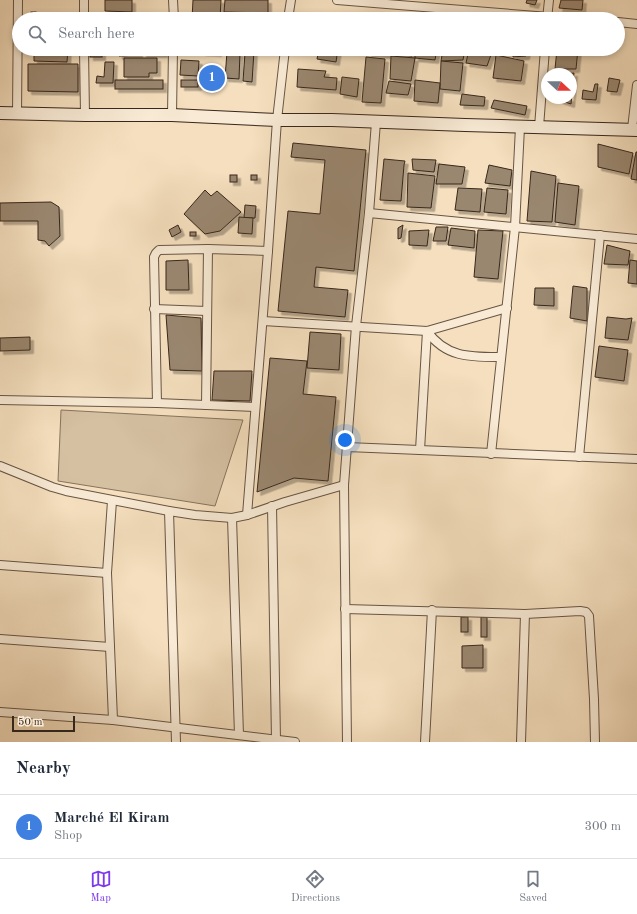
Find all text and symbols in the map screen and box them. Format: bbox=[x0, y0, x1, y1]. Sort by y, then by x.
search box bbox=[12, 12, 625, 56]
icon: search bbox=[26, 23, 48, 45]
text: Search here bbox=[58, 27, 135, 42]
pin: 1 bbox=[199, 63, 225, 93]
north arrow bbox=[541, 68, 577, 104]
your location bbox=[335, 430, 355, 450]
scale bar bbox=[12, 714, 75, 733]
text: 50 m bbox=[18, 717, 43, 728]
text: Nearby bbox=[16, 760, 71, 777]
text: Marché El Kiram bbox=[54, 811, 169, 826]
text: 1 bbox=[25, 820, 33, 833]
text: 300 m bbox=[584, 820, 621, 833]
text: Shop bbox=[54, 829, 82, 842]
tab: Map bbox=[90, 868, 112, 906]
tab: Directions bbox=[291, 868, 340, 906]
tab: Saved bbox=[519, 868, 547, 906]

